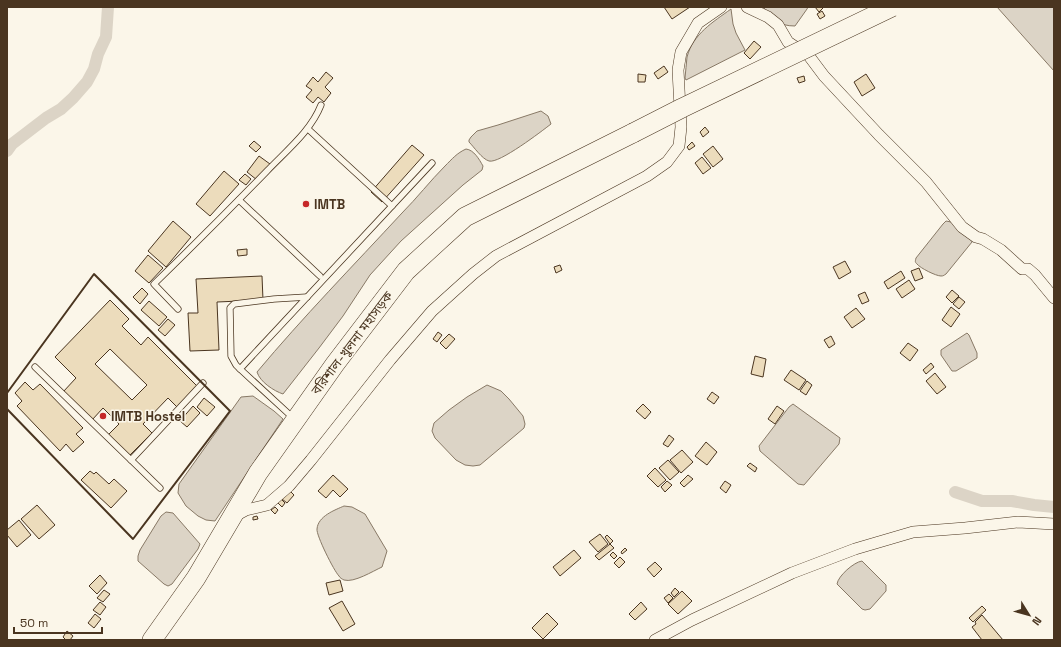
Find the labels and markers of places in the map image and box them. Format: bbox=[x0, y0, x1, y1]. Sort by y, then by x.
place label: IMTB bbox=[314, 196, 346, 213]
marker: IMTB bbox=[301, 199, 311, 209]
place label: IMTB Hostel bbox=[111, 408, 185, 425]
marker: IMTB Hostel bbox=[98, 411, 108, 421]

